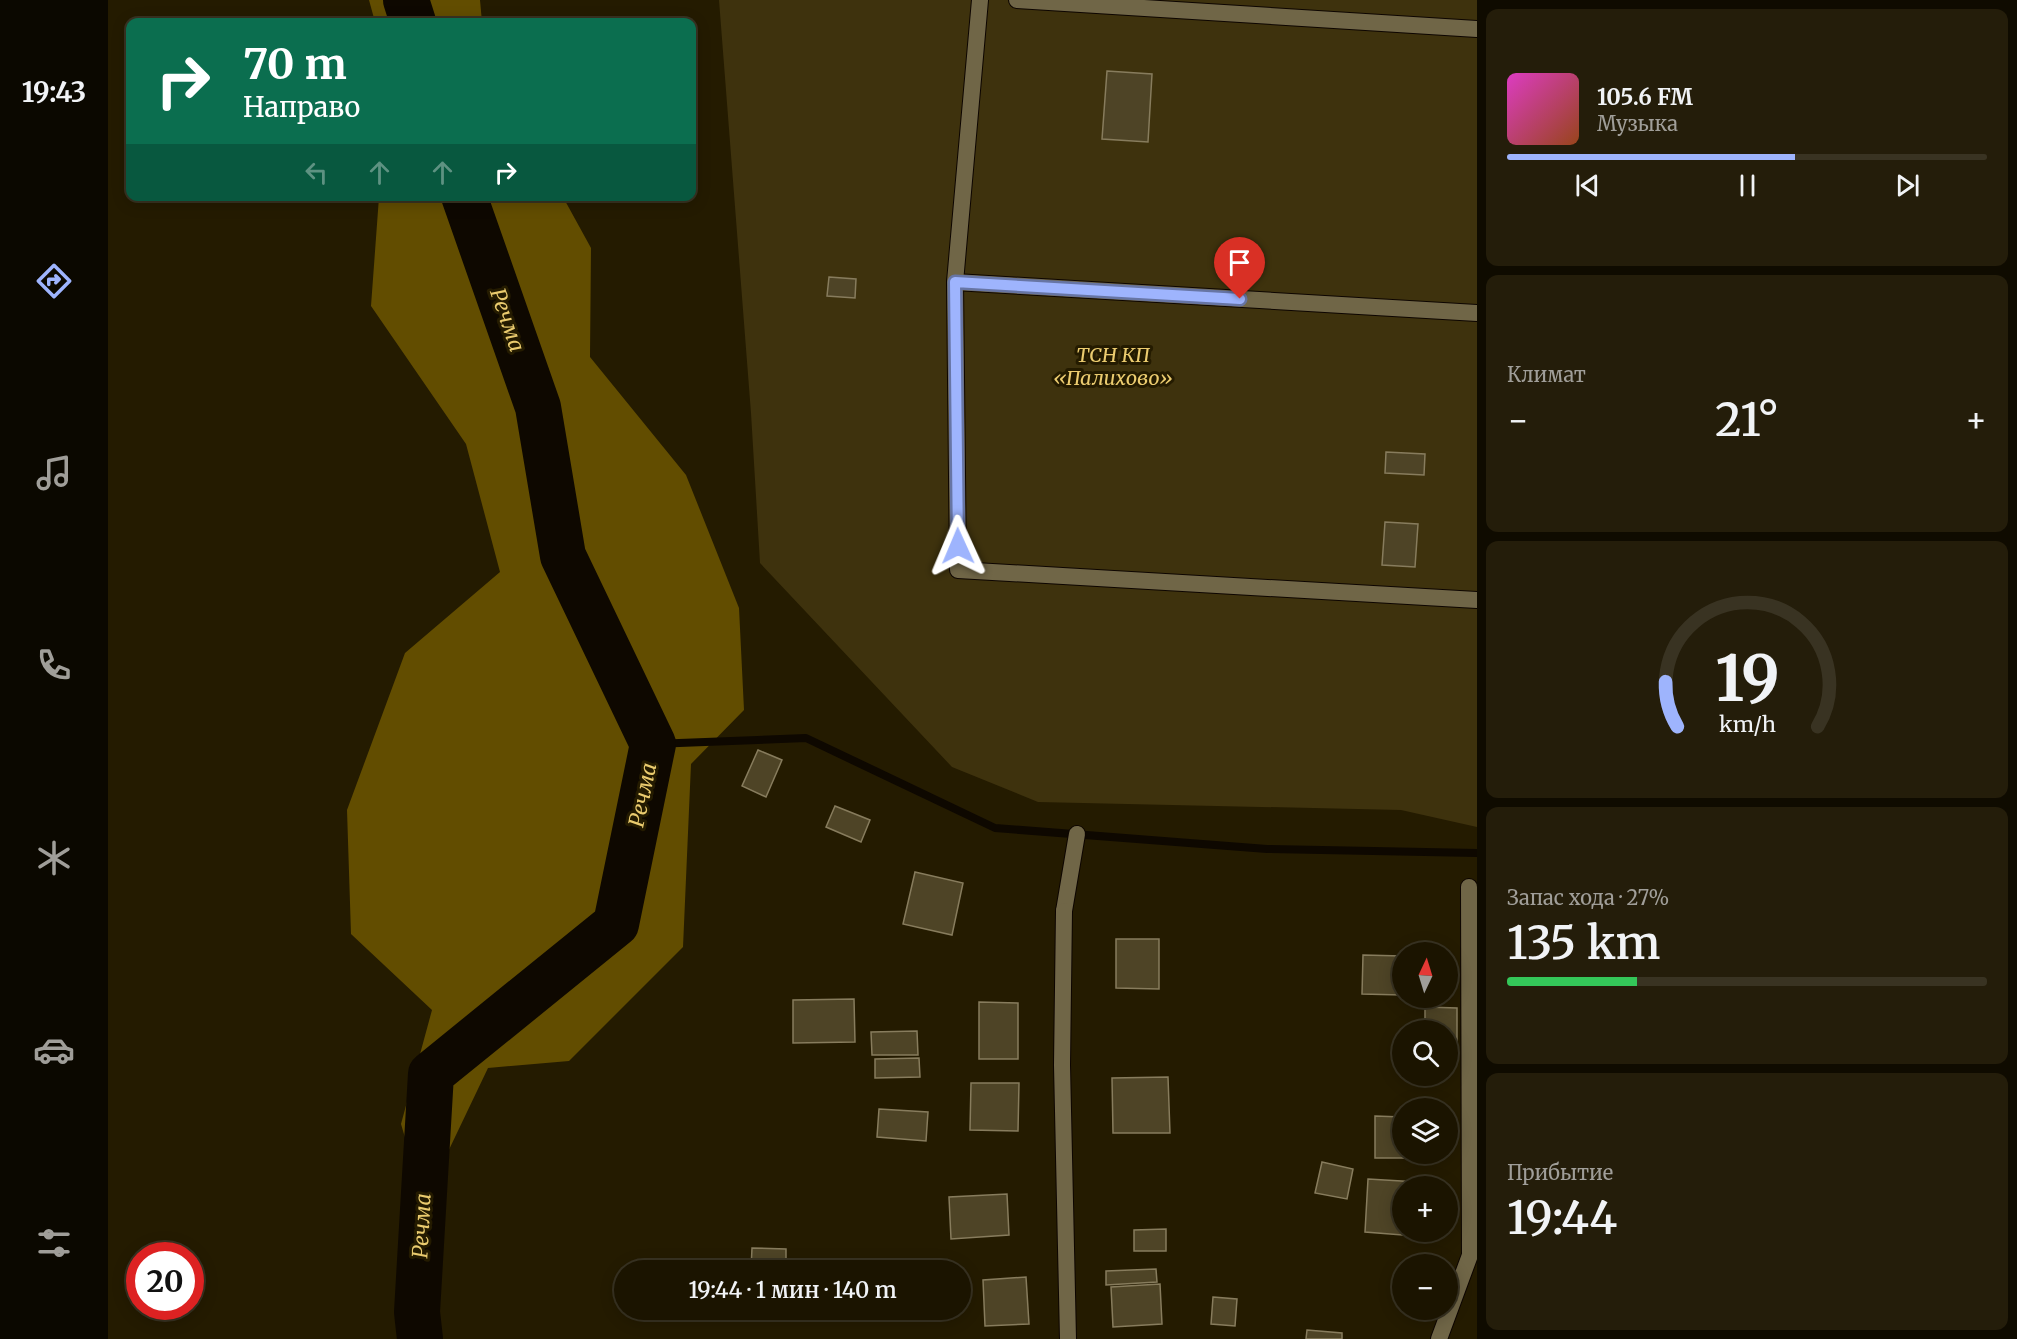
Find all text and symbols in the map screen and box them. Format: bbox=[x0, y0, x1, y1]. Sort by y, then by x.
text: 70 m bbox=[243, 38, 347, 90]
icon: right bbox=[144, 42, 222, 120]
text: 19:43 bbox=[22, 75, 86, 109]
text: 105.6 FM bbox=[1597, 83, 1693, 111]
text: Направо bbox=[243, 90, 360, 124]
text: Музыка bbox=[1597, 111, 1678, 136]
icon: left bbox=[300, 156, 333, 189]
icon: ahead bbox=[363, 156, 396, 189]
icon: ahead bbox=[426, 156, 459, 189]
icon: right bbox=[489, 156, 522, 189]
icon: previous bbox=[1571, 169, 1604, 202]
icon: pause bbox=[1731, 169, 1764, 202]
icon: next bbox=[1891, 169, 1924, 202]
pin bbox=[1214, 237, 1265, 299]
icon: arrive bbox=[1223, 246, 1256, 279]
icon: directions bbox=[33, 260, 75, 302]
water label: Речма bbox=[484, 285, 531, 355]
park label: ТСН КП «Палихово» bbox=[1053, 342, 1173, 390]
text: Климат bbox=[1507, 362, 1586, 387]
text: 21° bbox=[1715, 392, 1779, 448]
text: − bbox=[1507, 400, 1529, 441]
text: + bbox=[1965, 400, 1987, 441]
icon: music bbox=[33, 452, 75, 494]
position arrow bbox=[926, 514, 990, 578]
text: 19 bbox=[1715, 640, 1779, 718]
icon: phone bbox=[33, 644, 75, 686]
text: km/h bbox=[1719, 711, 1775, 738]
water label: Речма bbox=[623, 760, 662, 830]
icon: climate bbox=[33, 837, 75, 879]
text: Запас хода · 27% bbox=[1507, 885, 1669, 910]
text: 135 km bbox=[1507, 915, 1661, 971]
north arrow bbox=[1392, 942, 1458, 1008]
map controls bbox=[1392, 942, 1458, 1320]
button: search bbox=[1392, 1020, 1458, 1086]
icon: car bbox=[33, 1029, 75, 1071]
button: layers bbox=[1392, 1098, 1458, 1164]
text: Прибытие bbox=[1507, 1160, 1613, 1185]
button: + bbox=[1392, 1176, 1458, 1242]
text: 19:44 bbox=[1507, 1190, 1617, 1246]
water label: Речма bbox=[406, 1193, 437, 1259]
icon: filters bbox=[33, 1222, 75, 1264]
speed limit sign: 20 bbox=[126, 1242, 204, 1320]
button: − bbox=[1392, 1254, 1458, 1320]
text: 19:44 · 1 мин · 140 m bbox=[688, 1276, 897, 1304]

